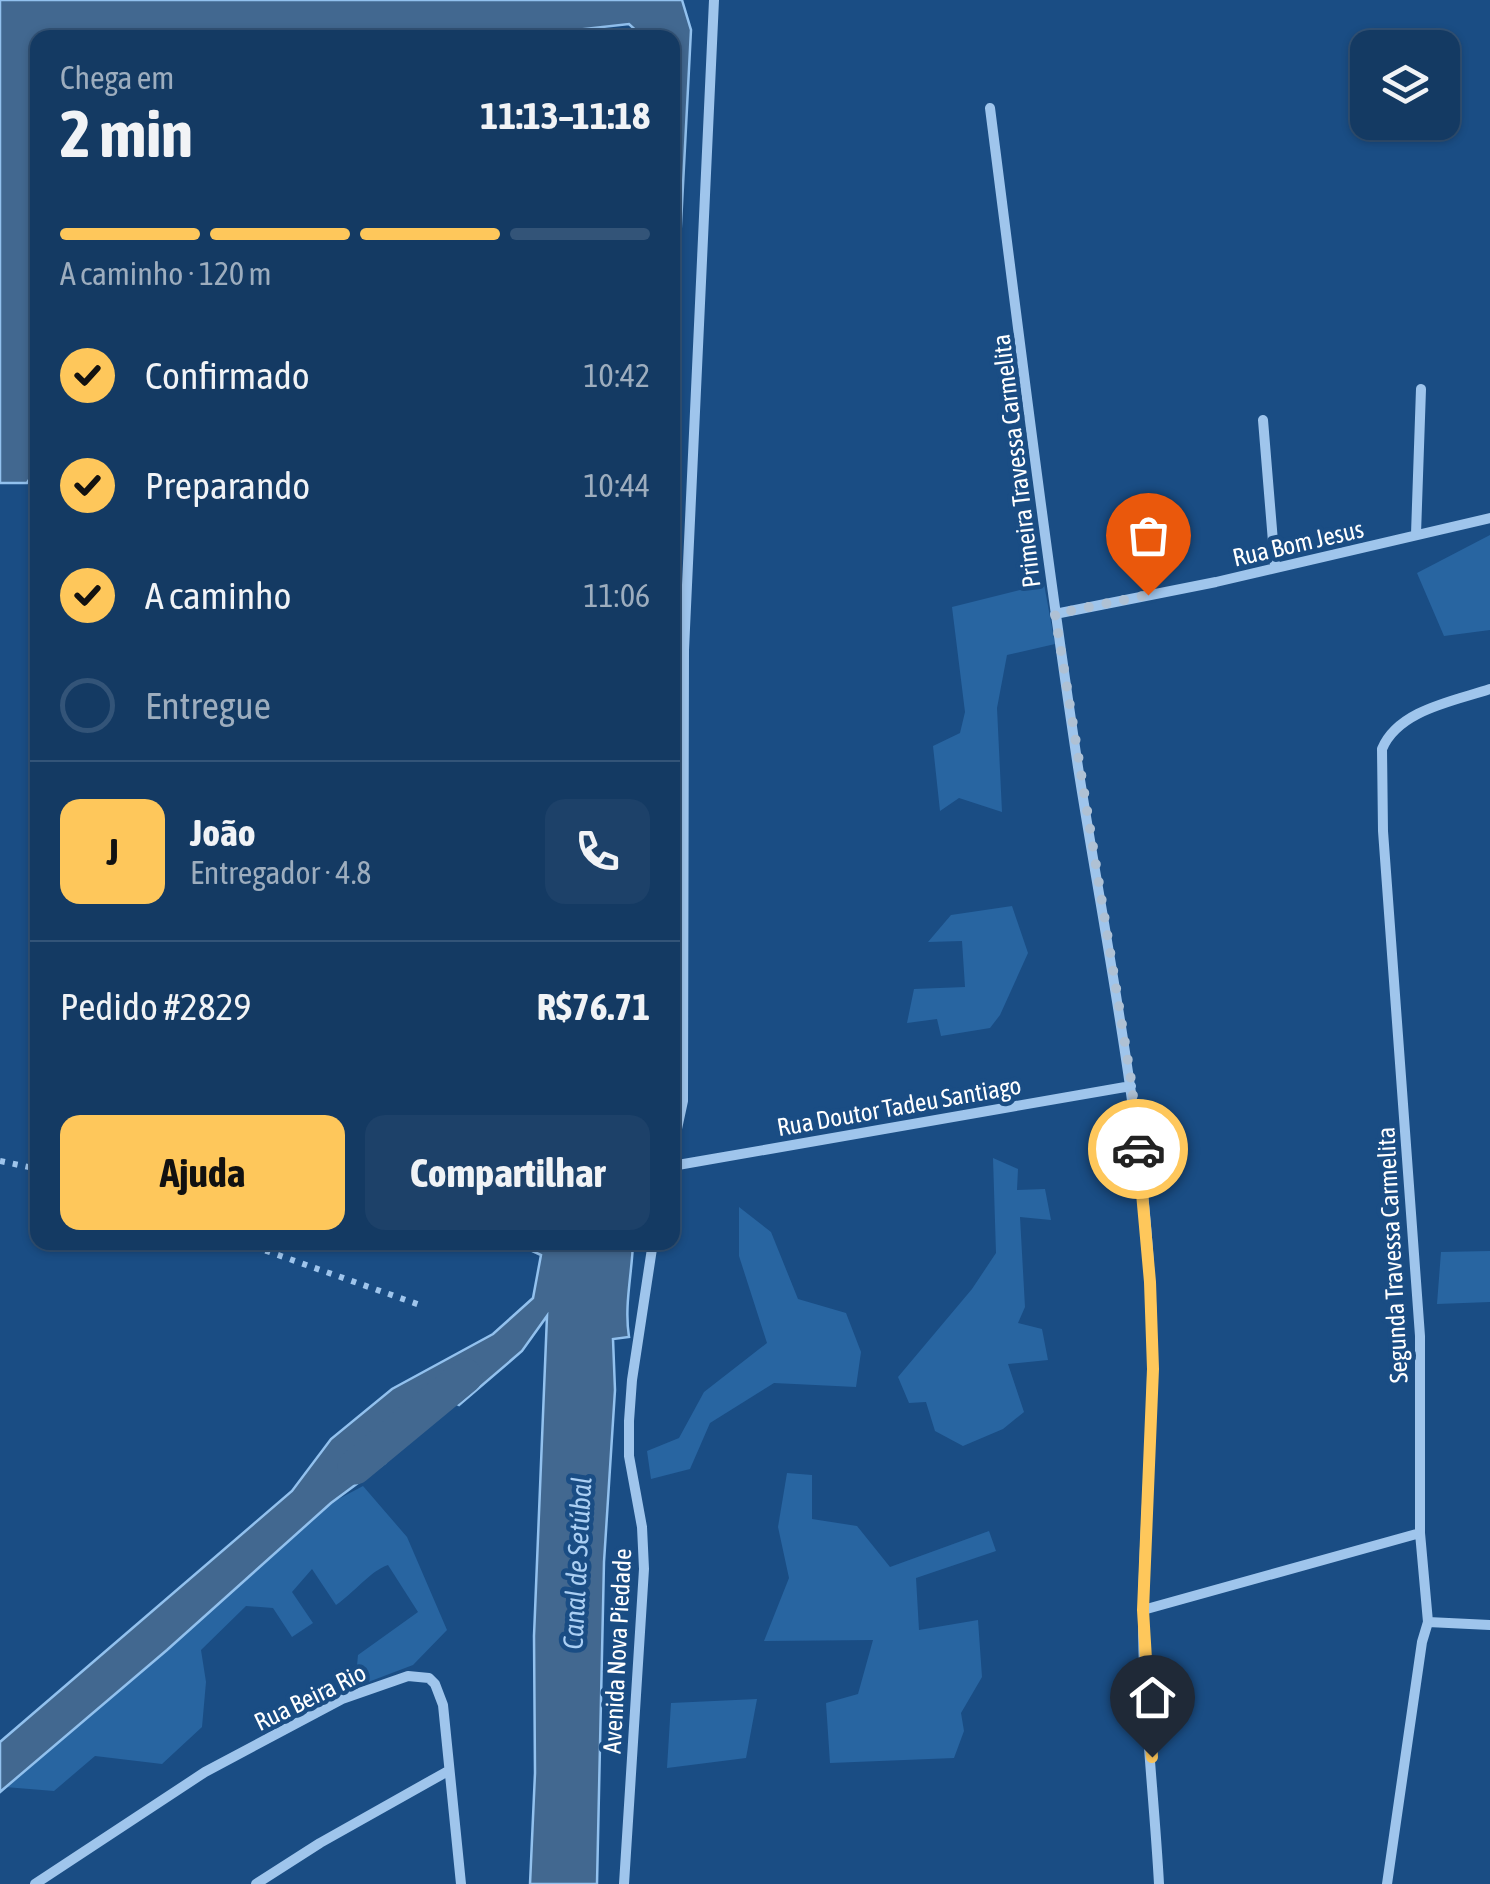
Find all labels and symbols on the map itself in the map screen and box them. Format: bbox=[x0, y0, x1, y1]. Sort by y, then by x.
street label: Primeira Travessa Carmelita bbox=[987, 333, 1045, 589]
pin bbox=[1106, 493, 1191, 596]
street label: Rua Bom Jesus bbox=[1230, 514, 1366, 572]
street label: Rua Doutor Tadeu Santiago bbox=[775, 1071, 1023, 1141]
courier bbox=[1088, 1099, 1188, 1199]
street label: Segunda Travessa Carmelita bbox=[1371, 1126, 1413, 1384]
water label: Canal de Setúbal bbox=[556, 1476, 598, 1650]
street label: Avenida Nova Piedade bbox=[598, 1548, 636, 1754]
pin bbox=[1110, 1655, 1195, 1758]
street label: Rua Beira Rio bbox=[250, 1658, 370, 1736]

